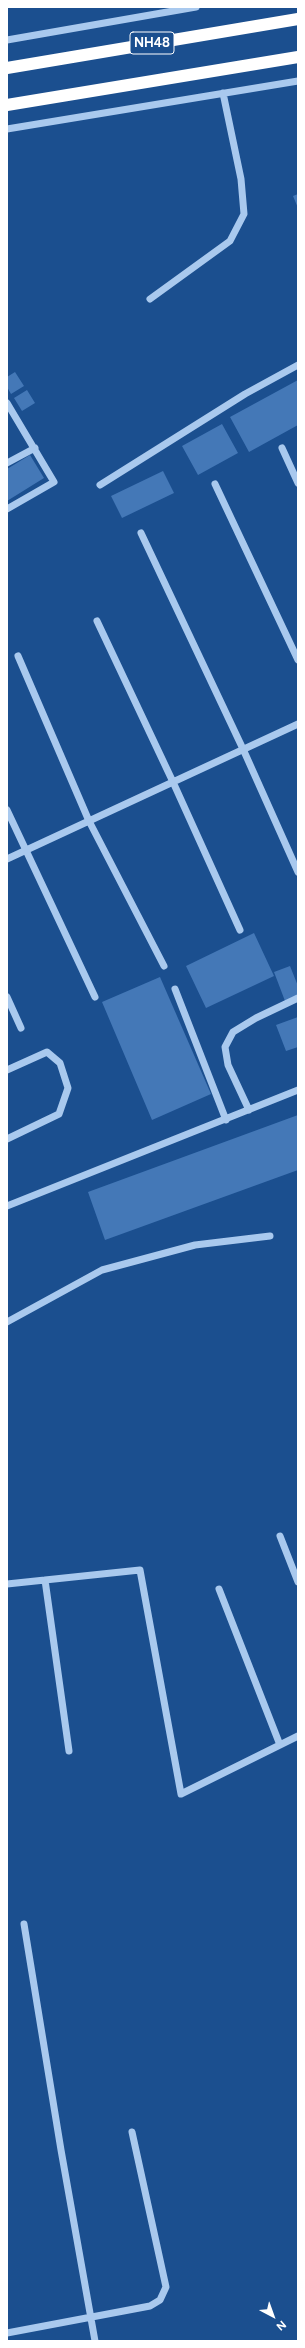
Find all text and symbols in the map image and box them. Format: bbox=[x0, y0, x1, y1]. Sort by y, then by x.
road number: NH48 bbox=[130, 32, 174, 54]
north arrow bbox=[253, 2296, 293, 2336]
text: N bbox=[274, 2318, 289, 2333]

